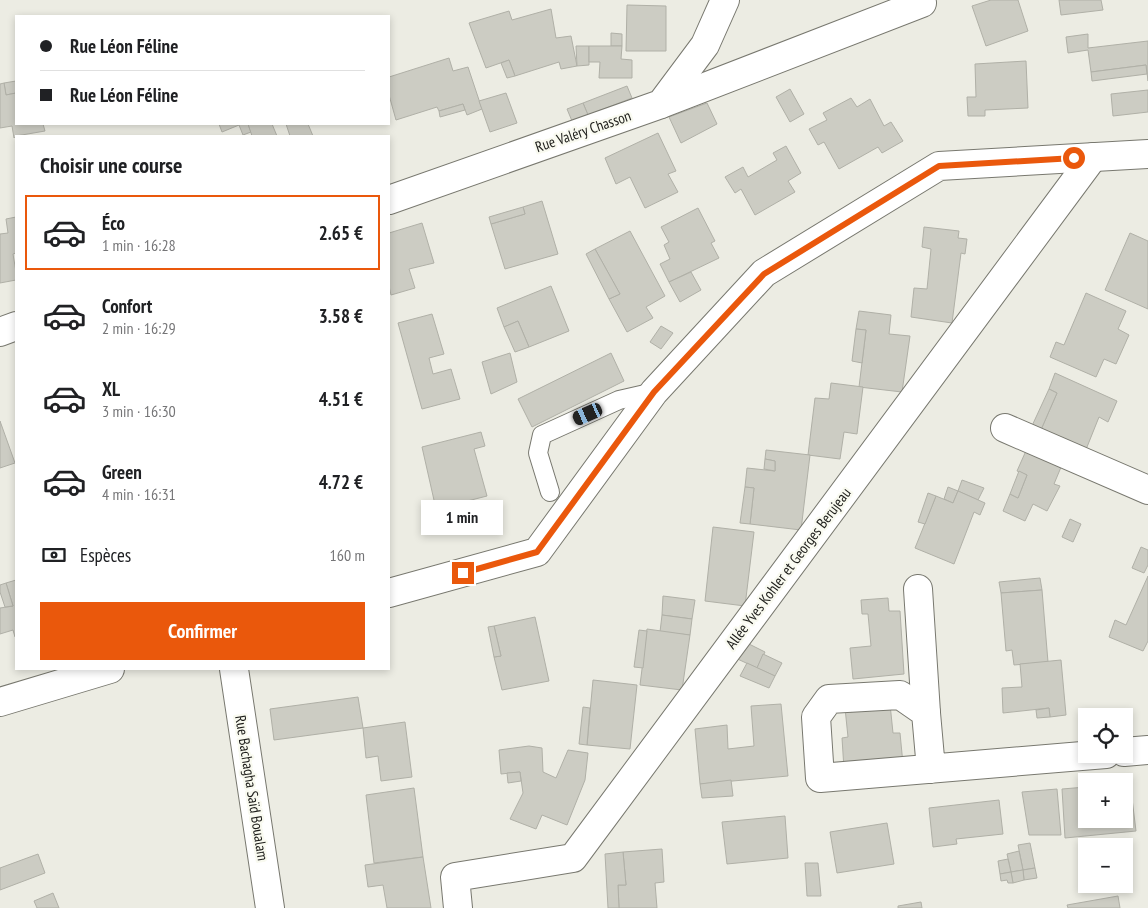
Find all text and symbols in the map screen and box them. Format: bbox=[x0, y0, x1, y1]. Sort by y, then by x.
text: Rue Léon Féline bbox=[70, 34, 178, 58]
text: Rue Léon Féline bbox=[70, 83, 178, 107]
street label: Rue Valéry Chasson bbox=[533, 106, 633, 156]
route start bbox=[1063, 147, 1085, 169]
text: Choisir une course bbox=[40, 151, 182, 179]
icon: car bbox=[42, 210, 87, 255]
text: Éco bbox=[102, 211, 125, 235]
text: 2.65 € bbox=[319, 221, 363, 245]
text: 1 min · 16:28 bbox=[102, 235, 176, 255]
icon: car bbox=[42, 293, 87, 338]
text: Confort bbox=[102, 294, 152, 318]
text: 3.58 € bbox=[319, 304, 363, 328]
text: 2 min · 16:29 bbox=[102, 318, 176, 338]
icon: car bbox=[42, 376, 87, 421]
text: XL bbox=[102, 377, 120, 401]
text: 4.51 € bbox=[319, 387, 363, 411]
text: 3 min · 16:30 bbox=[102, 401, 176, 421]
car bbox=[571, 401, 604, 427]
icon: car bbox=[42, 459, 87, 504]
text: Green bbox=[102, 460, 142, 484]
text: 4.72 € bbox=[319, 470, 363, 494]
text: 4 min · 16:31 bbox=[102, 484, 176, 504]
street label: Allée Yves Kohler et Georges Berujeau bbox=[721, 484, 855, 652]
callout: 1 min bbox=[422, 500, 504, 536]
text: 1 min bbox=[446, 507, 478, 527]
icon: cash bbox=[40, 541, 68, 569]
text: Espèces bbox=[80, 543, 131, 567]
text: 160 m bbox=[330, 545, 365, 565]
route end bbox=[452, 562, 474, 584]
button: Confirmer bbox=[40, 602, 365, 660]
map controls bbox=[1078, 708, 1133, 893]
button: locate bbox=[1078, 708, 1133, 763]
street label: Rue Bachagha Saïd Boualam bbox=[231, 714, 273, 862]
button: + bbox=[1078, 773, 1133, 828]
button: − bbox=[1078, 838, 1133, 893]

